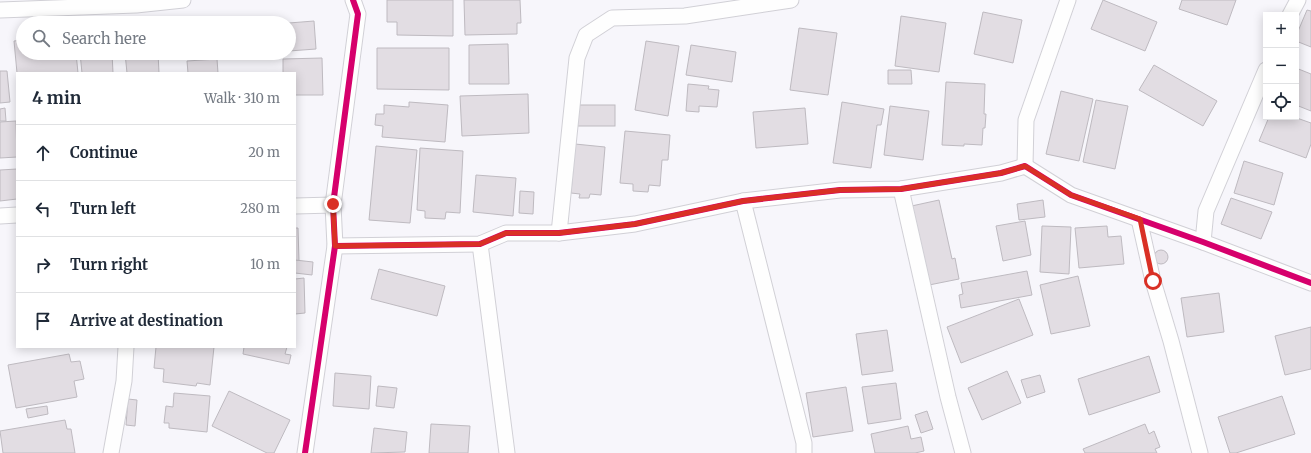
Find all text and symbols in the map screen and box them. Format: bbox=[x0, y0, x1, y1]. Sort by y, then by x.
map controls bbox=[1263, 12, 1299, 120]
button: + bbox=[1263, 12, 1299, 48]
search box bbox=[16, 16, 296, 60]
icon: search bbox=[30, 27, 52, 49]
text: Search here bbox=[62, 29, 146, 48]
button: − bbox=[1263, 48, 1299, 84]
button: locate bbox=[1263, 84, 1299, 120]
text: 4 min bbox=[32, 87, 81, 109]
text: Walk · 310 m bbox=[204, 90, 280, 107]
icon: ahead bbox=[32, 142, 54, 164]
text: Continue bbox=[70, 143, 138, 162]
text: 20 m bbox=[248, 144, 280, 161]
route end bbox=[324, 195, 342, 213]
icon: left bbox=[32, 198, 54, 220]
text: Turn left bbox=[70, 199, 136, 218]
text: 280 m bbox=[240, 200, 280, 217]
icon: right bbox=[32, 254, 54, 276]
text: Turn right bbox=[70, 255, 148, 274]
text: 10 m bbox=[250, 256, 280, 273]
route start bbox=[1144, 272, 1162, 290]
icon: arrive bbox=[32, 310, 54, 332]
text: Arrive at destination bbox=[70, 311, 223, 330]

